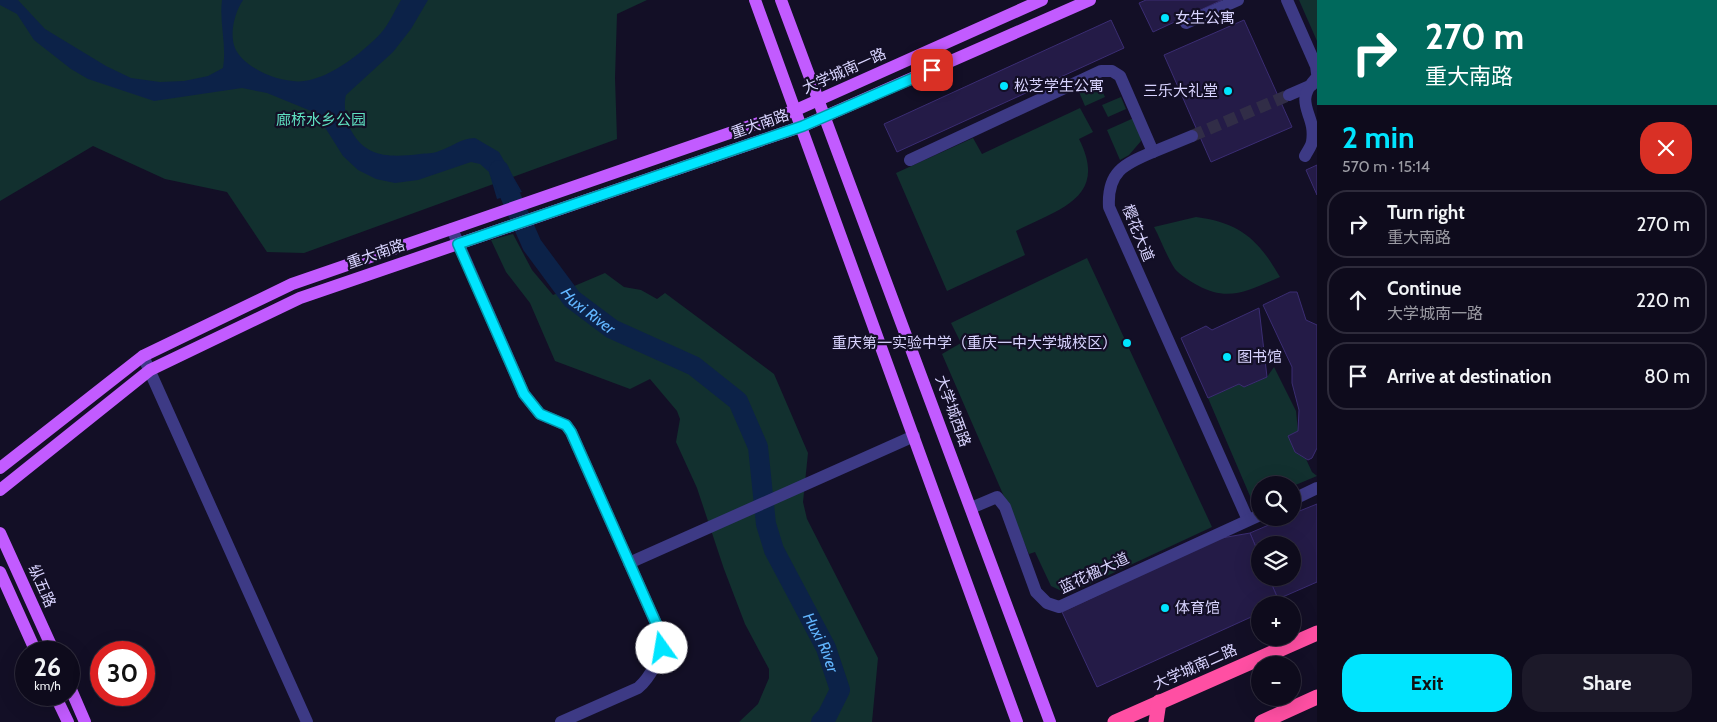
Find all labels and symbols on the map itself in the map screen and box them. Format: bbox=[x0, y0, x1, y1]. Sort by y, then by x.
place label: 女生公寓 bbox=[1175, 9, 1235, 27]
marker: 女生公寓 bbox=[1159, 12, 1171, 24]
street label: 大学城南一路 bbox=[799, 44, 889, 98]
pin bbox=[911, 49, 953, 91]
place label: 松芝学生公寓 bbox=[1014, 77, 1104, 95]
marker: 松芝学生公寓 bbox=[998, 80, 1010, 92]
place label: 三乐大礼堂 bbox=[1143, 82, 1218, 100]
marker: 三乐大礼堂 bbox=[1222, 85, 1234, 97]
street label: 重大南路 bbox=[729, 106, 791, 142]
park label: 廊桥水乡公园 bbox=[276, 111, 366, 129]
street label: 樱花大道 bbox=[1118, 202, 1158, 264]
street label: 重大南路 bbox=[345, 236, 407, 272]
water label: Huxi River bbox=[557, 284, 620, 339]
place label: 重庆第一实验中学（重庆一中大学城校区） bbox=[832, 334, 1117, 352]
marker: 重庆第一实验中学（重庆一中大学城校区） bbox=[1121, 337, 1133, 349]
place label: 图书馆 bbox=[1237, 348, 1282, 366]
marker: 图书馆 bbox=[1221, 351, 1233, 363]
street label: 大学城西路 bbox=[932, 373, 974, 449]
street label: 蓝花楹大道 bbox=[1056, 549, 1132, 597]
street label: 纵五路 bbox=[25, 562, 59, 610]
place label: 体育馆 bbox=[1175, 599, 1220, 617]
marker: 体育馆 bbox=[1159, 602, 1171, 614]
water label: Huxi River bbox=[799, 609, 843, 676]
position arrow bbox=[635, 621, 687, 673]
street label: 大学城南二路 bbox=[1150, 640, 1240, 694]
speed limit sign: 30 bbox=[90, 641, 155, 706]

